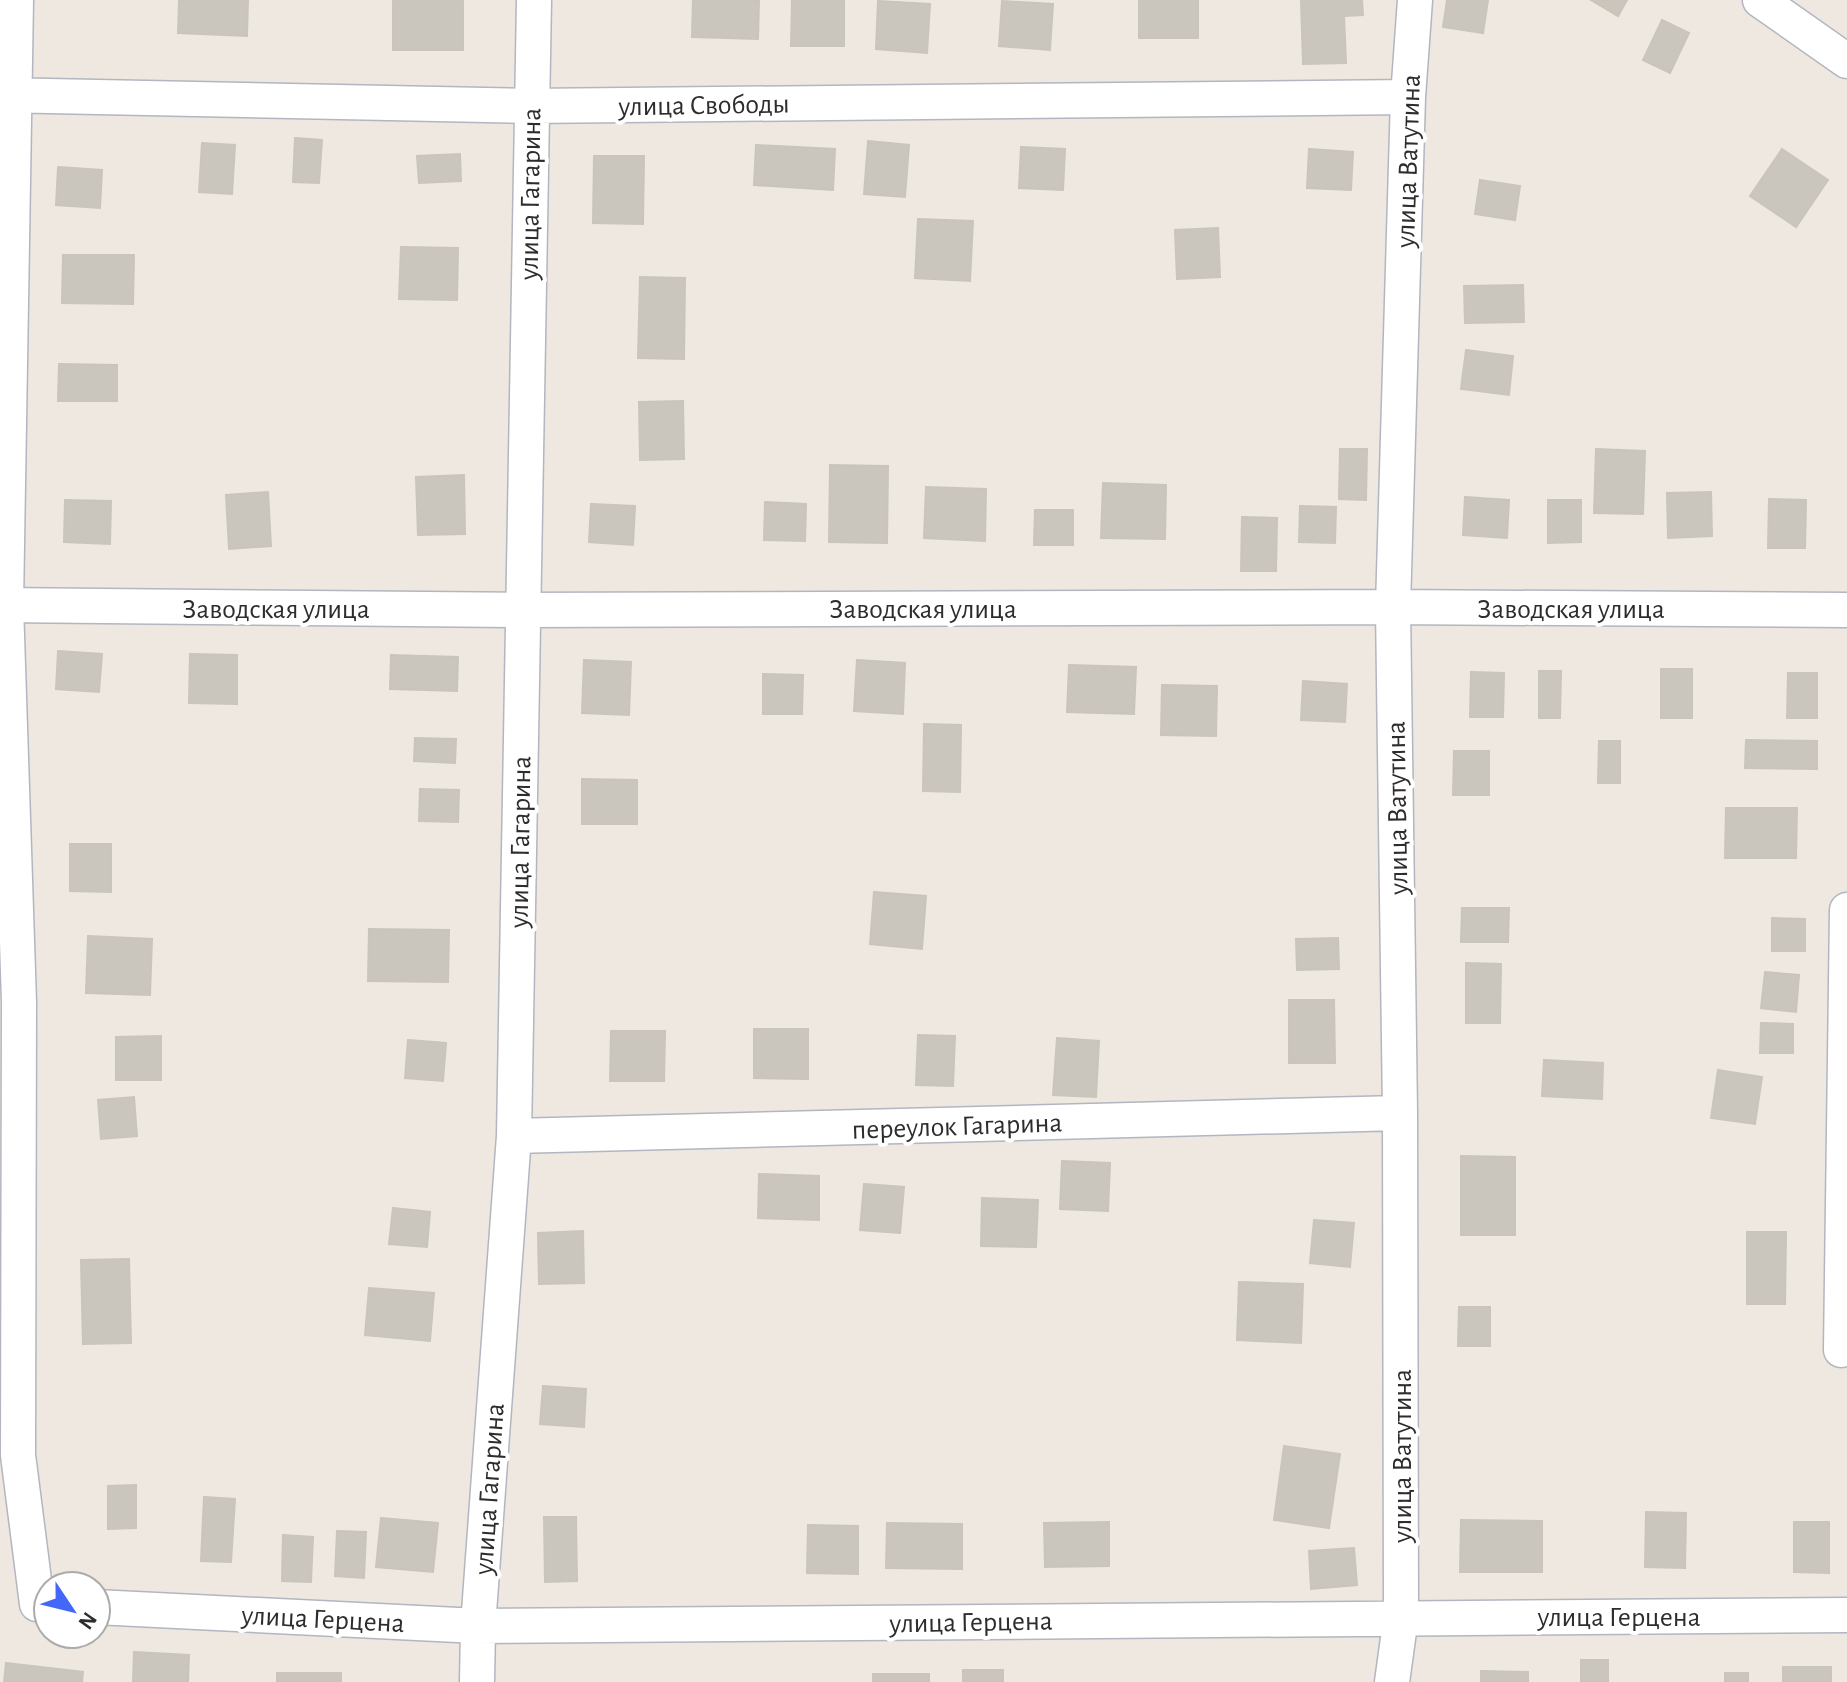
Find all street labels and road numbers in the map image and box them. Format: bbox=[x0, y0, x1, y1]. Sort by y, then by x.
street label: улица Ватутина bbox=[1392, 73, 1426, 250]
street label: улица Свободы bbox=[617, 91, 790, 122]
street label: улица Гагарина bbox=[515, 108, 547, 281]
street label: Заводская улица bbox=[182, 596, 370, 624]
street label: Заводская улица bbox=[829, 596, 1017, 624]
street label: Заводская улица bbox=[1477, 596, 1665, 624]
street label: улица Ватутина bbox=[1382, 721, 1414, 896]
street label: улица Гагарина bbox=[505, 756, 537, 929]
street label: переулок Гагарина bbox=[851, 1109, 1063, 1145]
street label: улица Ватутина bbox=[1389, 1369, 1417, 1544]
street label: улица Гагарина bbox=[470, 1402, 510, 1577]
street label: улица Герцена bbox=[240, 1602, 405, 1638]
street label: улица Герцена bbox=[1536, 1604, 1701, 1632]
street label: улица Герцена bbox=[888, 1608, 1053, 1638]

